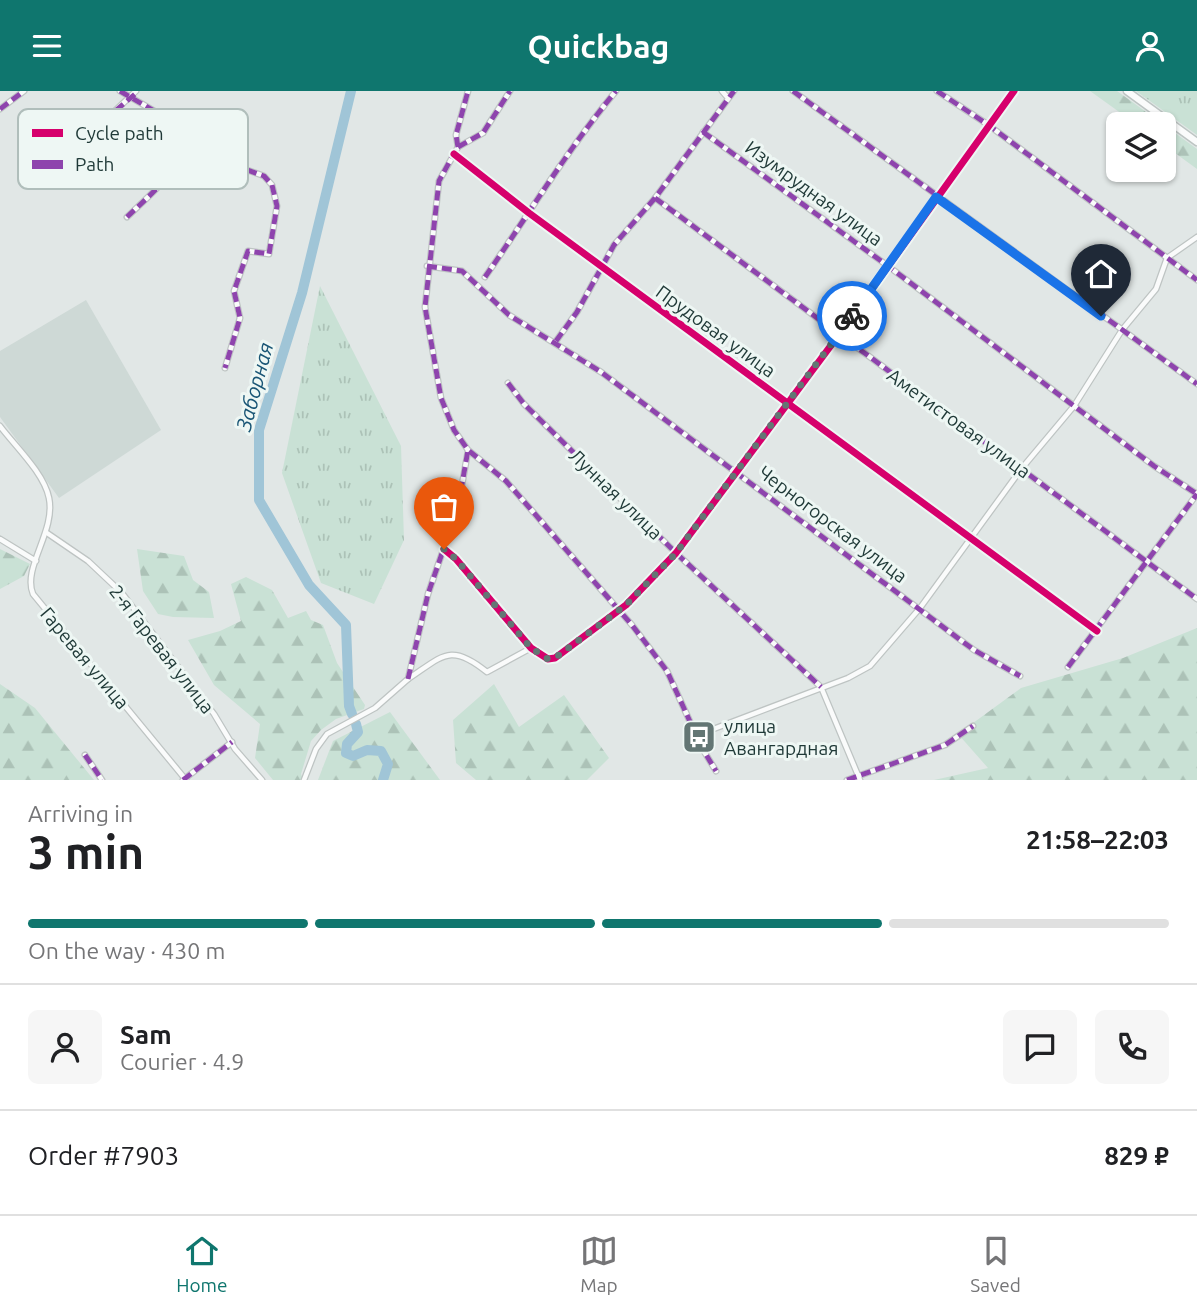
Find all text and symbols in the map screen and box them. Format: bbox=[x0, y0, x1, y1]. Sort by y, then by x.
icon: menu bbox=[28, 27, 66, 65]
icon: person bbox=[1131, 27, 1169, 65]
text: Quickbag bbox=[528, 28, 669, 64]
legend bbox=[18, 109, 248, 189]
map controls bbox=[1106, 112, 1176, 182]
button: layers bbox=[1106, 112, 1176, 182]
text: Cycle path bbox=[75, 122, 164, 144]
street label: Изумрудная улица bbox=[741, 136, 887, 250]
text: Path bbox=[75, 153, 114, 175]
pin bbox=[1071, 244, 1131, 316]
icon: home bbox=[1082, 255, 1120, 293]
street label: Прудовая улица bbox=[652, 280, 780, 382]
courier bbox=[817, 281, 887, 351]
icon: bike bbox=[833, 297, 871, 335]
water label: Заборная bbox=[230, 340, 277, 435]
street label: Аметистовая улица bbox=[883, 364, 1035, 482]
street label: Лунная улица bbox=[565, 444, 667, 544]
street label: Черногорская улица bbox=[754, 461, 912, 587]
pin bbox=[414, 477, 474, 549]
icon: bag bbox=[425, 488, 463, 526]
street label: 2-я Гаревая улица bbox=[105, 580, 219, 718]
street label: Гаревая улица bbox=[36, 603, 134, 713]
place label: улица Авангардная bbox=[724, 715, 838, 759]
bus stop icon: улица Авангардная bbox=[680, 718, 718, 756]
text: Arriving in bbox=[28, 801, 133, 826]
text: 21:58–22:03 bbox=[1026, 825, 1169, 854]
text: 3 min bbox=[28, 826, 144, 878]
text: On the way · 430 m bbox=[28, 938, 225, 963]
button: person bbox=[28, 1010, 102, 1084]
button: chat bbox=[1003, 1010, 1077, 1084]
button: phone bbox=[1095, 1010, 1169, 1084]
text: Sam bbox=[120, 1020, 172, 1049]
text: Courier · 4.9 bbox=[120, 1049, 244, 1074]
text: Order #7903 bbox=[28, 1141, 179, 1170]
text: 829 ₽ bbox=[1104, 1141, 1169, 1170]
tab: Home bbox=[176, 1232, 227, 1296]
tab: Map bbox=[580, 1232, 618, 1296]
tab: Saved bbox=[970, 1232, 1021, 1296]

